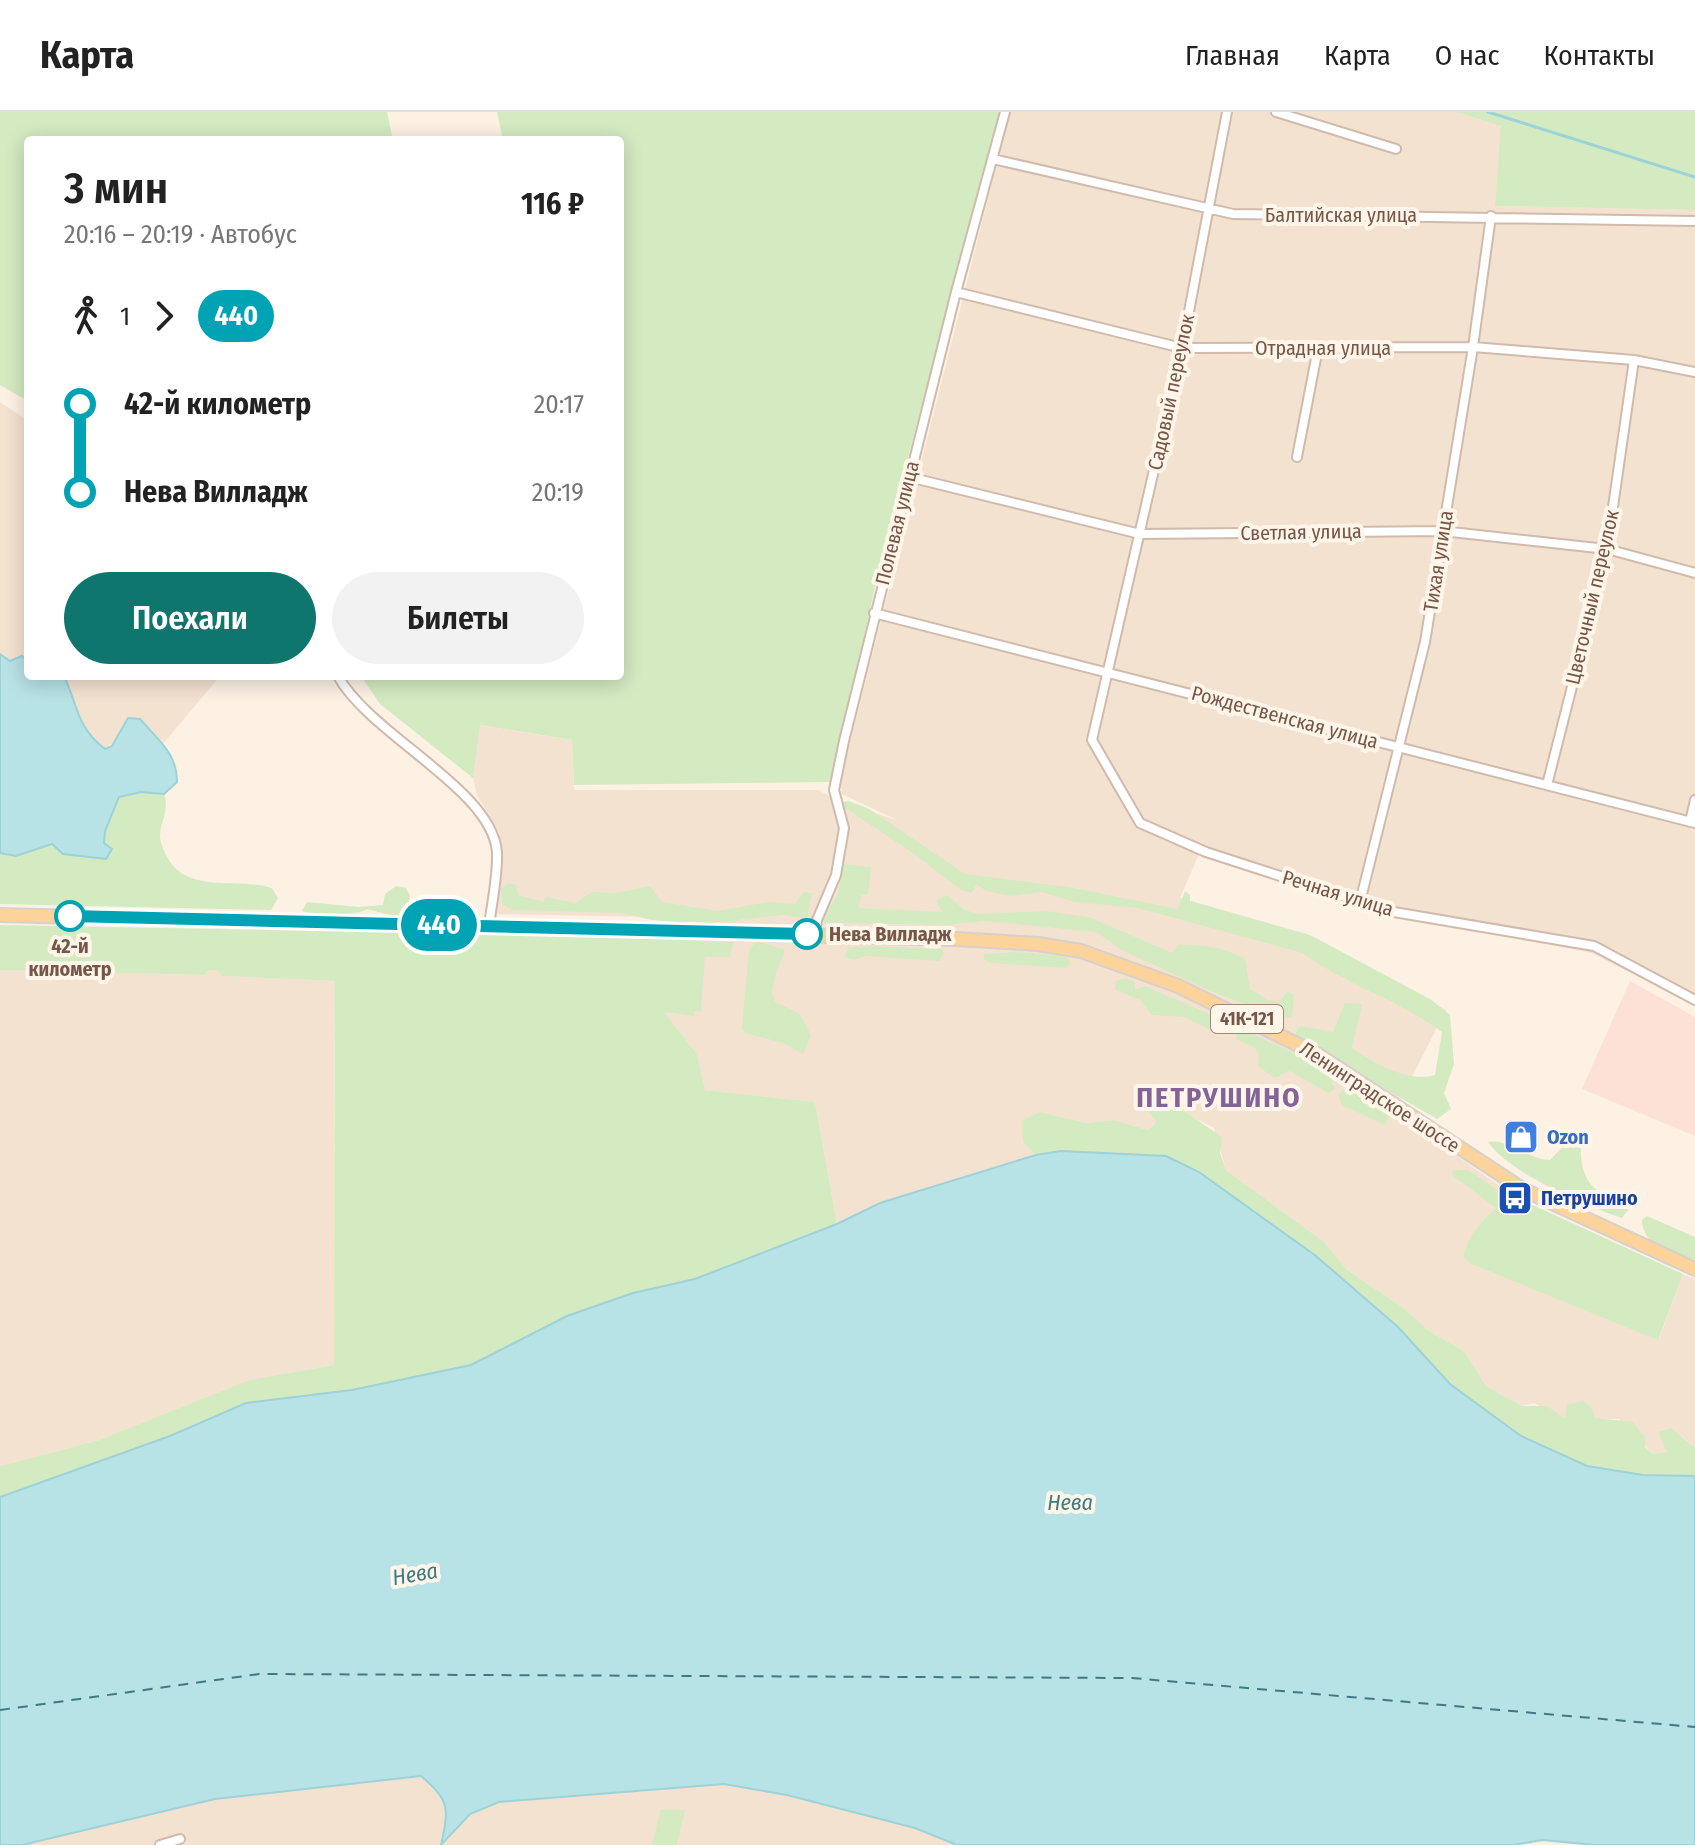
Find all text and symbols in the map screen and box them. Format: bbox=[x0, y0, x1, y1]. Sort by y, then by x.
text: Карта bbox=[40, 32, 134, 78]
text: Главная bbox=[1185, 39, 1280, 72]
text: Карта bbox=[1324, 39, 1391, 72]
text: О нас bbox=[1435, 39, 1500, 72]
text: Контакты bbox=[1544, 39, 1655, 72]
text: 3 мин bbox=[64, 162, 168, 215]
text: 116 ₽ bbox=[521, 186, 584, 222]
street label: Балтийская улица bbox=[1265, 203, 1417, 227]
text: 20:16 – 20:19 · Автобус bbox=[64, 219, 297, 250]
icon: walk bbox=[64, 294, 108, 338]
icon: forward bbox=[142, 294, 186, 338]
text: 440 bbox=[214, 299, 258, 332]
text: 1 bbox=[120, 301, 130, 332]
street label: Садовый переулок bbox=[1143, 311, 1199, 472]
street label: Отрадная улица bbox=[1255, 336, 1391, 360]
text: 42-й километр bbox=[124, 386, 311, 422]
text: 20:17 bbox=[534, 389, 584, 420]
street label: Полевая улица bbox=[870, 459, 924, 587]
text: Нева Вилладж bbox=[124, 474, 308, 510]
text: 20:19 bbox=[532, 477, 584, 508]
street label: Цветочный переулок bbox=[1560, 507, 1624, 687]
street label: Тихая улица bbox=[1418, 509, 1458, 613]
street label: Светлая улица bbox=[1240, 519, 1362, 545]
button: Поехали bbox=[64, 572, 316, 664]
button: Билеты bbox=[332, 572, 584, 664]
street label: Рождественская улица bbox=[1189, 681, 1381, 753]
street label: Речная улица bbox=[1280, 865, 1396, 921]
line badge: 440 bbox=[393, 899, 485, 951]
marker: 42-й километр bbox=[55, 901, 85, 931]
text: 440 bbox=[417, 908, 461, 941]
marker: Нева Вилладж bbox=[792, 919, 822, 949]
place label: Нева Вилладж bbox=[829, 922, 952, 946]
place label: 42-й километр bbox=[28, 934, 112, 981]
road number: 41К-121 bbox=[1211, 1005, 1283, 1033]
street label: Ленинградское шоссе bbox=[1296, 1036, 1464, 1158]
district label: ПЕТРУШИНО bbox=[1136, 1081, 1302, 1114]
shop icon: Ozon bbox=[1502, 1118, 1540, 1156]
place label: Ozon bbox=[1547, 1125, 1589, 1149]
bus stop icon: Петрушино bbox=[1496, 1179, 1534, 1217]
place label: Петрушино bbox=[1541, 1186, 1638, 1210]
water label: Нева bbox=[1047, 1489, 1093, 1516]
water label: Нева bbox=[390, 1557, 440, 1591]

